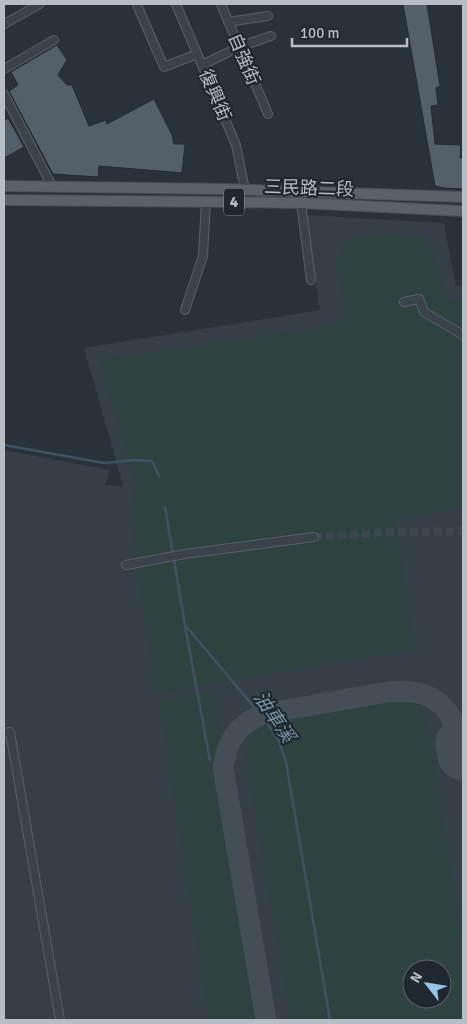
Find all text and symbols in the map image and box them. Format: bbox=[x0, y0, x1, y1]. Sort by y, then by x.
scale bar bbox=[292, 15, 407, 47]
text: 100 m bbox=[300, 24, 340, 42]
street label: 自強街 bbox=[223, 30, 265, 88]
street label: 復興街 bbox=[194, 66, 236, 124]
street label: 三民路二段 bbox=[264, 175, 354, 201]
road number: 4 bbox=[224, 188, 244, 216]
water label: 油車溪 bbox=[248, 687, 302, 750]
north arrow bbox=[402, 959, 452, 1009]
text: N bbox=[406, 969, 426, 986]

